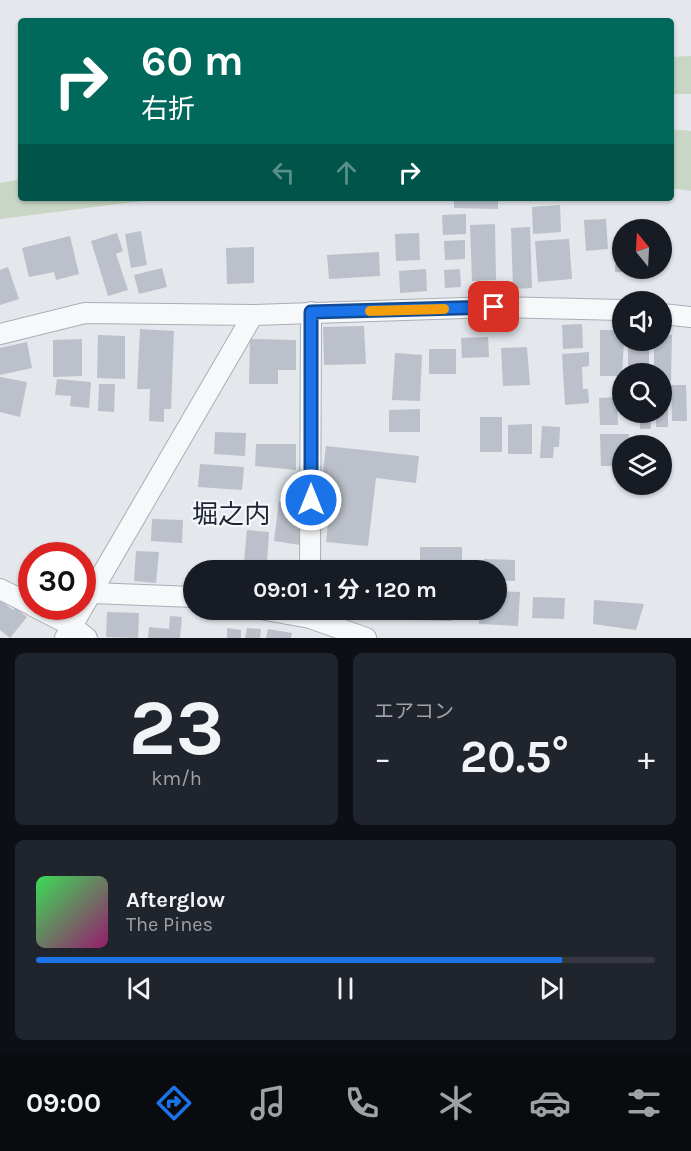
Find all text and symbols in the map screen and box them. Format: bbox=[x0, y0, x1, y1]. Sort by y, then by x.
text: 60 m bbox=[141, 36, 244, 86]
icon: right bbox=[42, 42, 120, 120]
text: 右折 bbox=[141, 93, 195, 125]
icon: left bbox=[267, 156, 300, 189]
icon: ahead bbox=[330, 156, 363, 189]
icon: right bbox=[393, 156, 426, 189]
north arrow bbox=[612, 219, 672, 279]
map controls bbox=[612, 219, 672, 495]
pin bbox=[468, 281, 519, 332]
icon: arrive bbox=[477, 290, 510, 323]
button: sound bbox=[612, 291, 672, 351]
button: search bbox=[612, 363, 672, 423]
button: layers bbox=[612, 435, 672, 495]
position arrow bbox=[279, 468, 343, 532]
district label: 堀之内 bbox=[192, 499, 270, 530]
speed limit sign: 30 bbox=[18, 542, 96, 620]
text: 09:01 · 1 分 · 120 m bbox=[253, 577, 437, 603]
text: 23 bbox=[129, 682, 224, 774]
text: エアコン bbox=[374, 700, 454, 723]
text: 20.5° bbox=[460, 731, 569, 783]
text: − bbox=[374, 739, 391, 777]
text: + bbox=[638, 739, 655, 777]
text: km/h bbox=[151, 767, 202, 790]
text: Afterglow bbox=[126, 887, 225, 913]
text: The Pines bbox=[126, 913, 213, 936]
icon: previous bbox=[123, 972, 156, 1005]
icon: pause bbox=[329, 972, 362, 1005]
icon: next bbox=[535, 972, 568, 1005]
icon: directions bbox=[153, 1082, 195, 1124]
icon: music bbox=[247, 1082, 289, 1124]
icon: phone bbox=[341, 1082, 383, 1124]
icon: climate bbox=[435, 1082, 477, 1124]
icon: car bbox=[529, 1082, 571, 1124]
icon: filters bbox=[623, 1082, 665, 1124]
text: 09:00 bbox=[26, 1087, 101, 1119]

